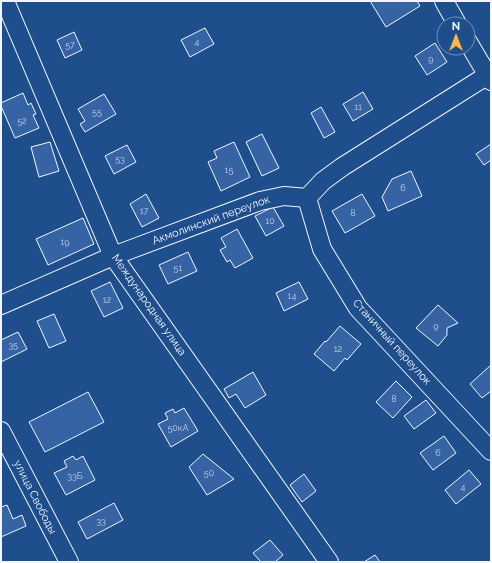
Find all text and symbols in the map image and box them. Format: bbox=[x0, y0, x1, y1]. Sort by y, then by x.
north arrow bbox=[436, 16, 476, 56]
text: N bbox=[452, 20, 460, 33]
house number: 4 bbox=[195, 37, 200, 47]
house number: 57 bbox=[65, 40, 75, 50]
house number: 9 bbox=[428, 54, 434, 64]
house number: 11 bbox=[354, 102, 362, 112]
house number: 55 bbox=[92, 107, 102, 117]
house number: 52 bbox=[17, 116, 27, 126]
house number: 53 bbox=[115, 154, 125, 164]
house number: 15 bbox=[225, 165, 233, 175]
house number: 6 bbox=[400, 183, 406, 193]
street label: Акмолинский переулок bbox=[150, 193, 272, 247]
house number: 17 bbox=[140, 206, 148, 216]
house number: 8 bbox=[350, 208, 356, 218]
house number: 10 bbox=[265, 216, 275, 226]
house number: 19 bbox=[60, 237, 70, 247]
street label: Международная улица bbox=[109, 252, 189, 358]
house number: 51 bbox=[174, 263, 183, 273]
house number: 14 bbox=[288, 291, 296, 301]
house number: 12 bbox=[103, 295, 112, 305]
street label: Станичный переулок bbox=[350, 296, 434, 388]
house number: 9 bbox=[433, 321, 439, 331]
house number: 35 bbox=[8, 340, 18, 350]
house number: 12 bbox=[334, 344, 343, 354]
house number: 8 bbox=[391, 394, 397, 404]
house number: 50кА bbox=[167, 423, 189, 433]
house number: 6 bbox=[435, 448, 441, 458]
street label: улица Свободы bbox=[11, 458, 59, 536]
house number: 50 bbox=[204, 468, 215, 478]
house number: 33Б bbox=[67, 471, 83, 481]
house number: 4 bbox=[461, 482, 466, 492]
house number: 33 bbox=[96, 516, 106, 526]

